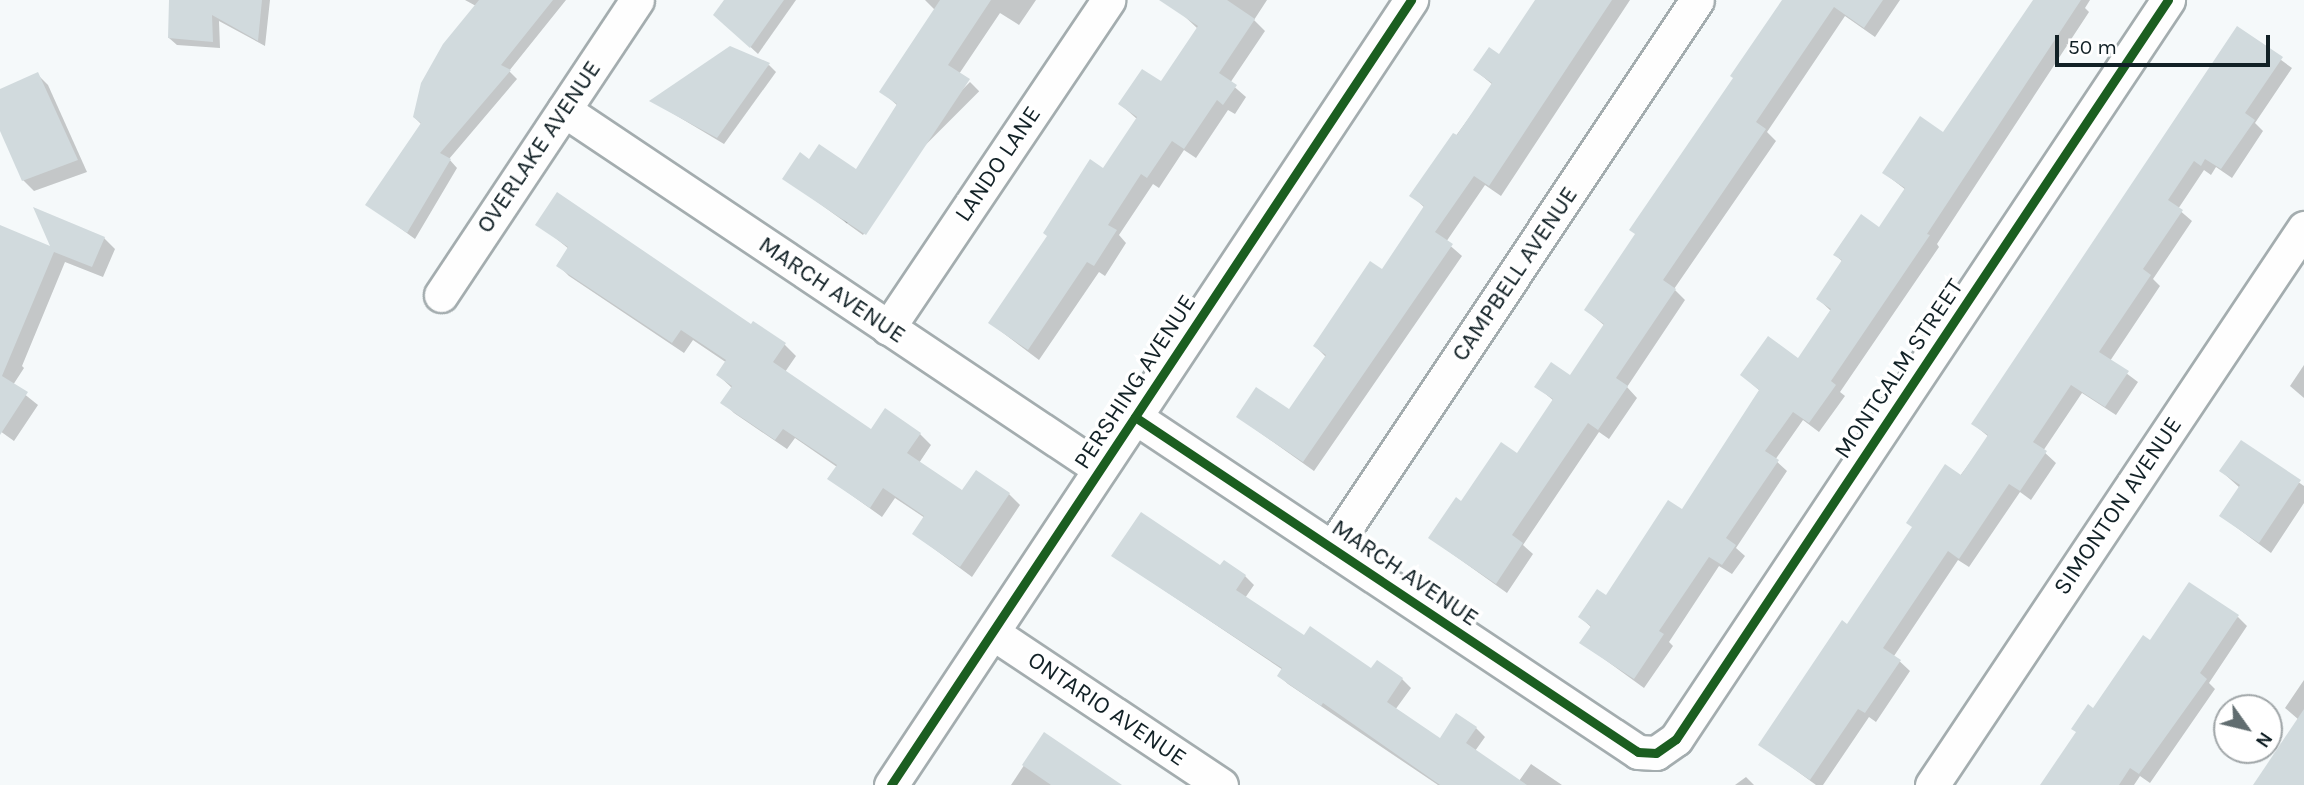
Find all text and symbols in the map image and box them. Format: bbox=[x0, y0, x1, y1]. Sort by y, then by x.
scale bar bbox=[2059, 21, 2274, 65]
text: 50 m bbox=[2068, 35, 2117, 59]
street label: OVERLAKE AVENUE bbox=[471, 55, 607, 239]
street label: LANDO LANE bbox=[949, 101, 1047, 227]
street label: CAMPBELL AVENUE bbox=[1446, 181, 1584, 367]
street label: MARCH AVENUE bbox=[753, 230, 911, 350]
street label: MONTCALM STREET bbox=[1828, 274, 1970, 464]
street label: PERSHING AVENUE bbox=[1068, 289, 1202, 475]
street label: SIMONTON AVENUE bbox=[2048, 411, 2188, 601]
street label: MARCH AVENUE bbox=[1326, 513, 1484, 633]
street label: ONTARIO AVENUE bbox=[1022, 645, 1192, 773]
north arrow bbox=[2213, 694, 2283, 764]
text: N bbox=[2251, 728, 2277, 751]

